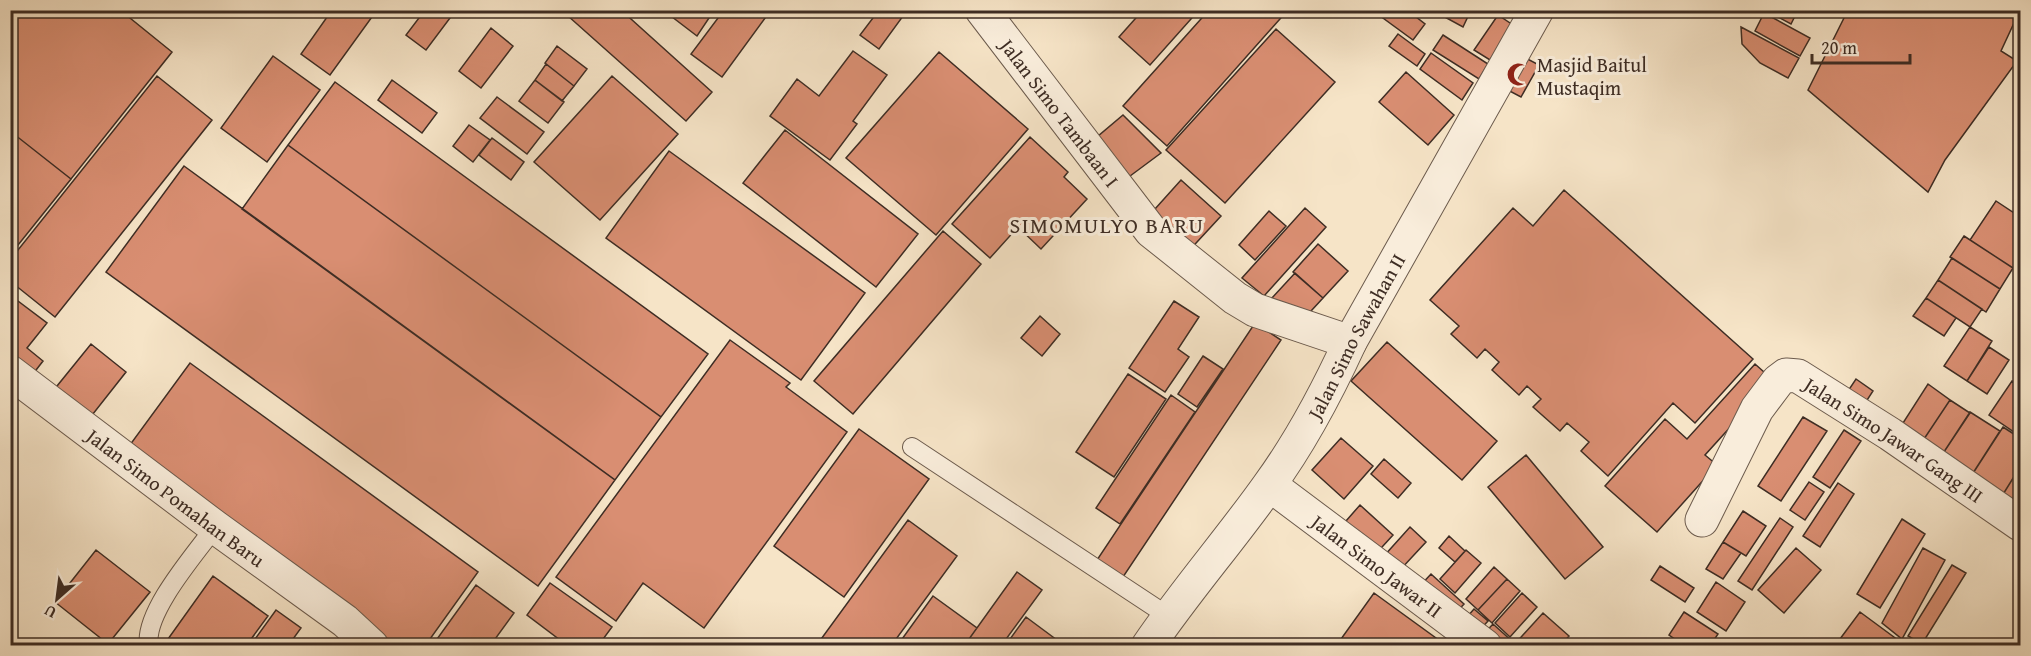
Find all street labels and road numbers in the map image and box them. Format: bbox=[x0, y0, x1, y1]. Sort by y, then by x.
street label: Jalan Simo Tambaan I bbox=[992, 30, 1127, 193]
street label: Jalan Simo Sawahan II bbox=[1298, 248, 1412, 427]
street label: Jalan Simo Jawar Gang III bbox=[1796, 368, 1990, 509]
street label: Jalan Simo Pomahan Baru bbox=[79, 419, 271, 573]
street label: Jalan Simo Jawar II bbox=[1303, 505, 1449, 624]

